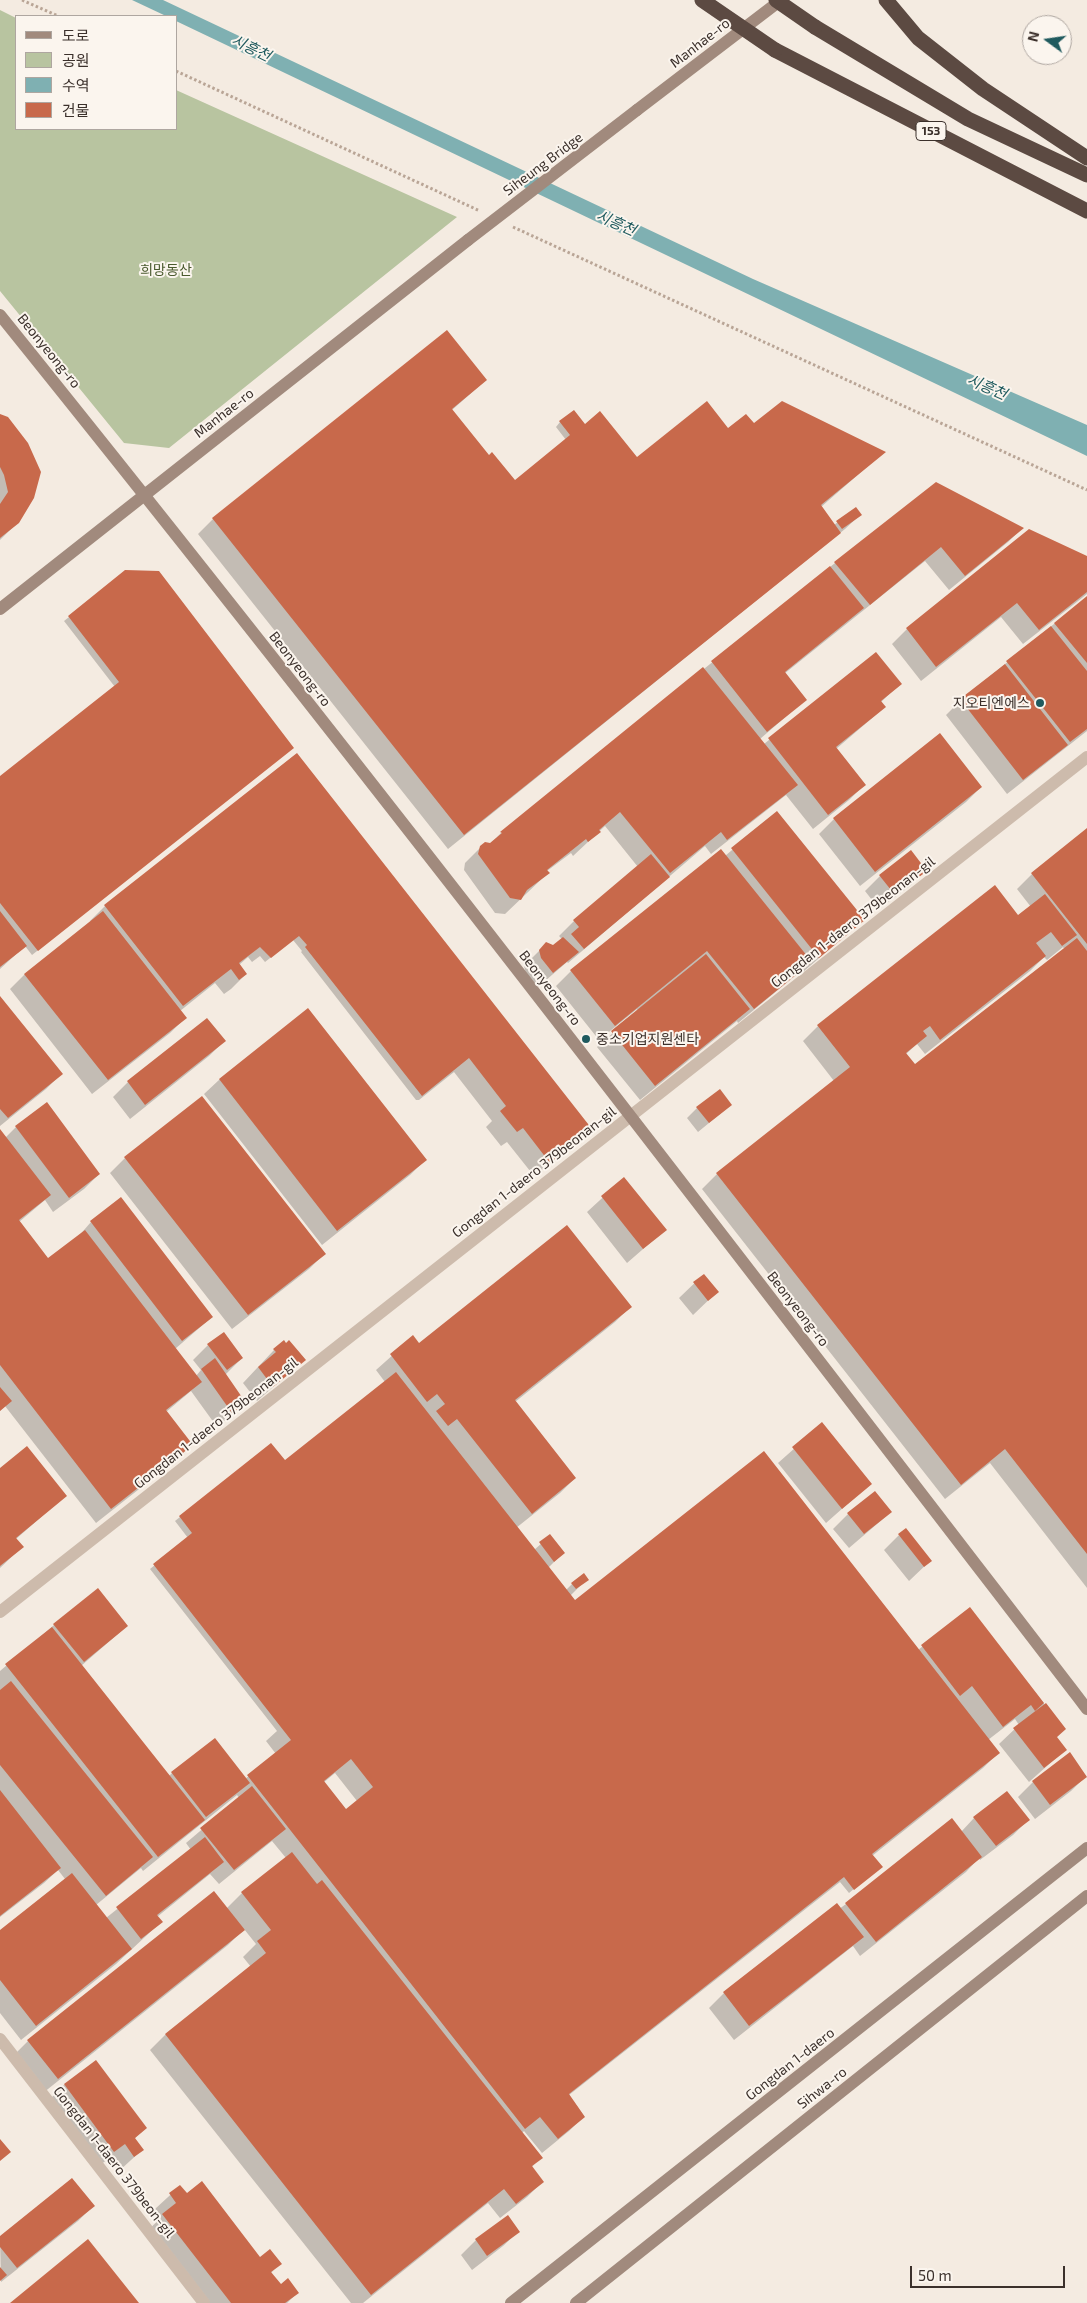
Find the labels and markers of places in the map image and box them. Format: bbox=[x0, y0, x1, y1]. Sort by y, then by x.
place label: 지오티엔에스 bbox=[953, 695, 1030, 711]
marker: 지오티엔에스 bbox=[1034, 697, 1046, 709]
place label: 중소기업지원센타 bbox=[596, 1031, 699, 1047]
marker: 중소기업지원센타 bbox=[580, 1033, 592, 1045]

